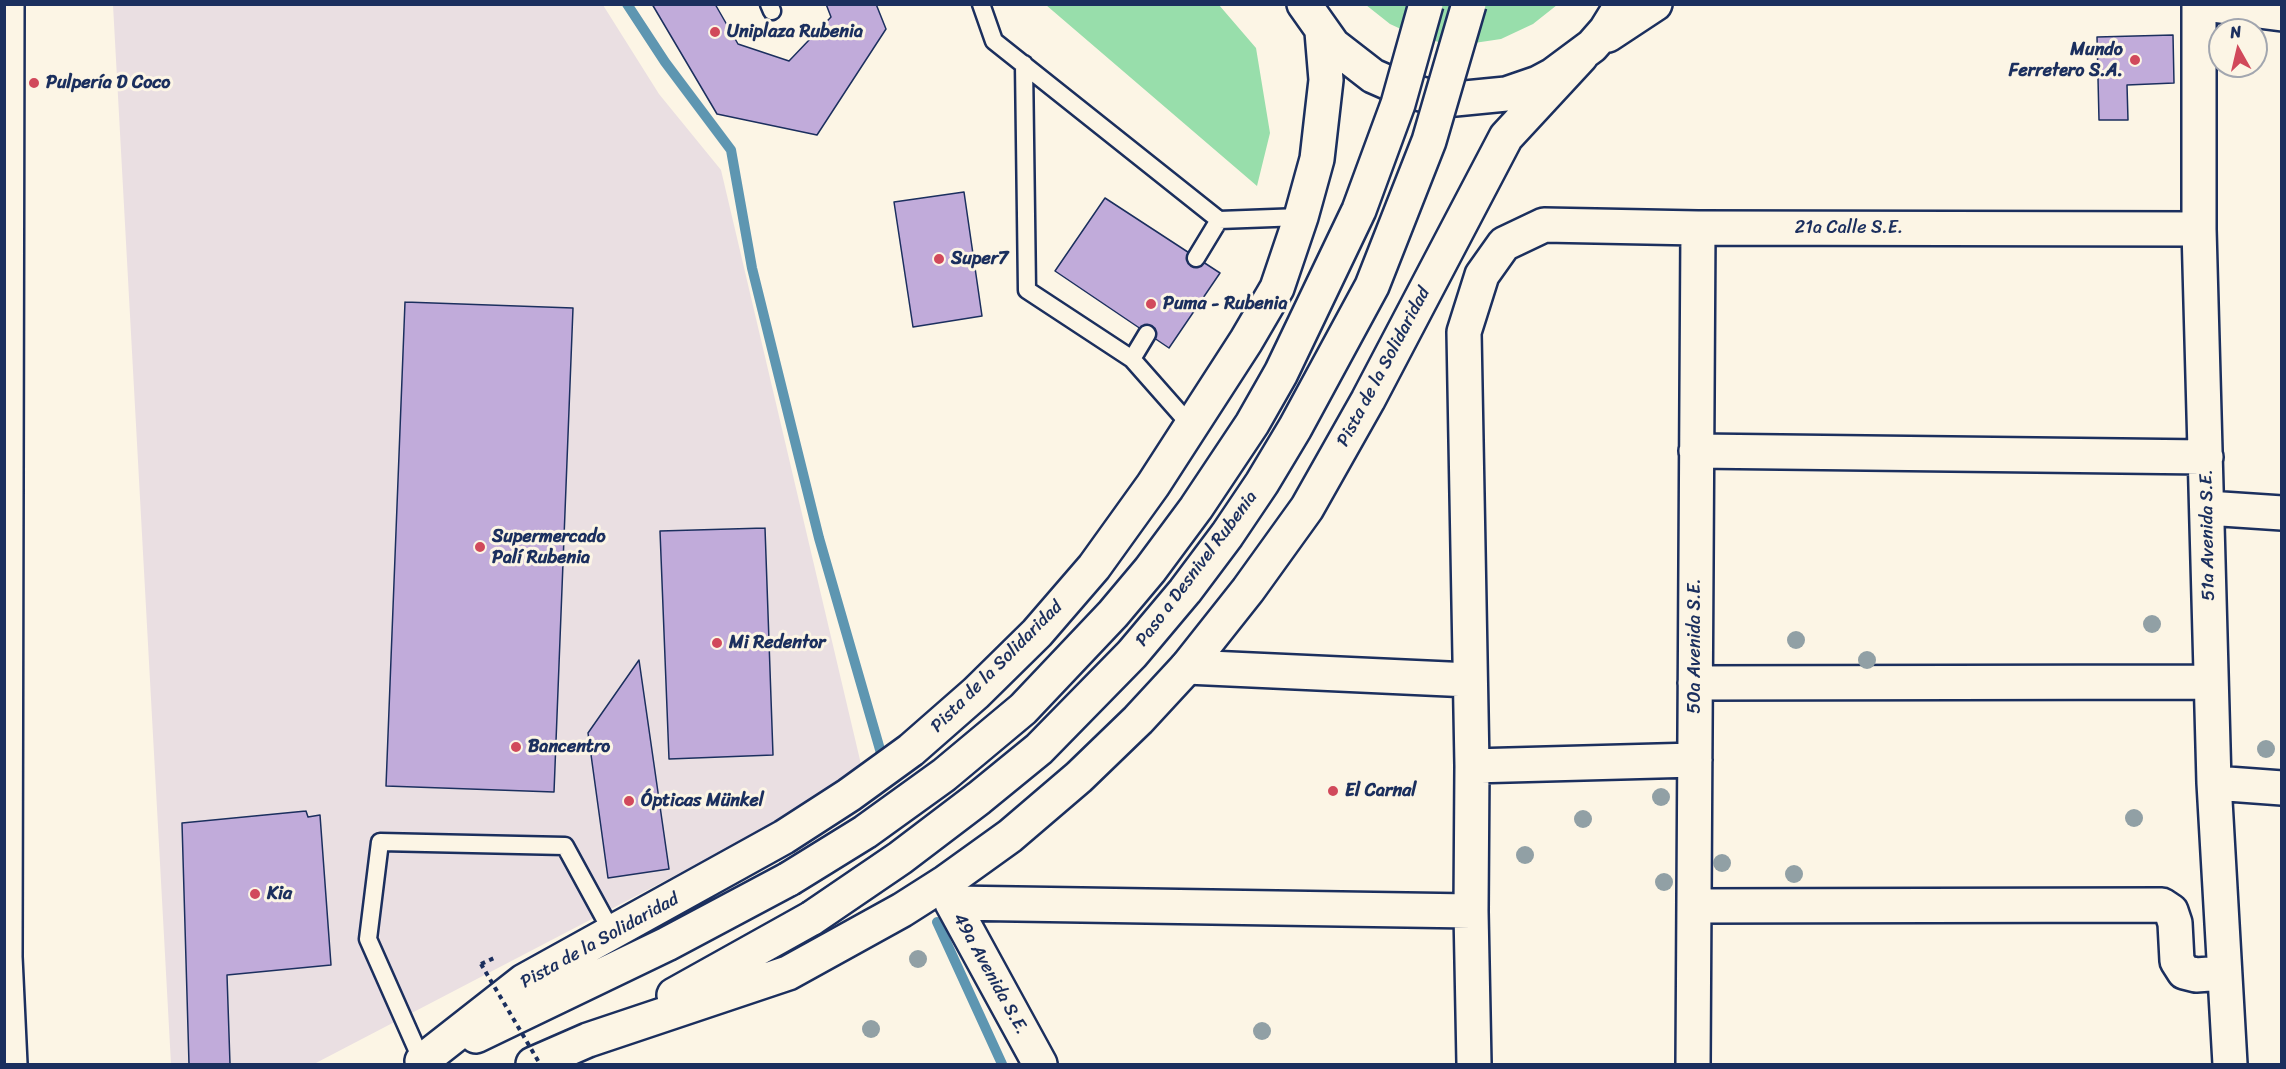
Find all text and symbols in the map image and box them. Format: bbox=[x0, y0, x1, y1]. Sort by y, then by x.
text: N bbox=[2228, 17, 2243, 47]
north arrow bbox=[2208, 18, 2268, 78]
place label: Uniplaza Rubenia bbox=[727, 21, 863, 43]
marker: Uniplaza Rubenia bbox=[708, 25, 722, 39]
place label: Mundo Ferretero S.A. bbox=[2009, 39, 2123, 82]
marker: Mundo Ferretero S.A. bbox=[2128, 53, 2142, 67]
place label: Pulpería D Coco bbox=[46, 72, 170, 94]
marker: Pulpería D Coco bbox=[27, 76, 41, 90]
street label: 21a Calle S.E. bbox=[1795, 217, 1903, 239]
place label: Super7 bbox=[951, 248, 1008, 270]
marker: Super7 bbox=[932, 252, 946, 266]
street label: Pista de la Solidaridad bbox=[1333, 284, 1435, 450]
place label: Puma - Rubenia bbox=[1163, 293, 1288, 315]
marker: Puma - Rubenia bbox=[1144, 297, 1158, 311]
street label: 51a Avenida S.E. bbox=[2196, 469, 2220, 601]
street label: Paso a Desnivel Rubenia bbox=[1131, 487, 1263, 651]
place label: Supermercado Palí Rubenia bbox=[492, 526, 606, 568]
marker: Supermercado Palí Rubenia bbox=[473, 540, 487, 554]
street label: 50a Avenida S.E. bbox=[1684, 578, 1706, 714]
street label: Pista de la Solidaridad bbox=[927, 597, 1067, 737]
place label: Mi Redentor bbox=[729, 632, 825, 654]
marker: Mi Redentor bbox=[710, 636, 724, 650]
place label: Bancentro bbox=[528, 736, 610, 758]
marker: Bancentro bbox=[509, 740, 523, 754]
place label: El Carnal bbox=[1345, 780, 1416, 802]
marker: El Carnal bbox=[1326, 784, 1340, 798]
place label: Ópticas Münkel bbox=[641, 790, 764, 812]
marker: Ópticas Münkel bbox=[622, 794, 636, 808]
place label: Kia bbox=[267, 883, 292, 905]
marker: Kia bbox=[248, 887, 262, 901]
street label: Pista de la Solidaridad bbox=[517, 889, 683, 993]
street label: 49a Avenida S.E. bbox=[948, 910, 1032, 1038]

